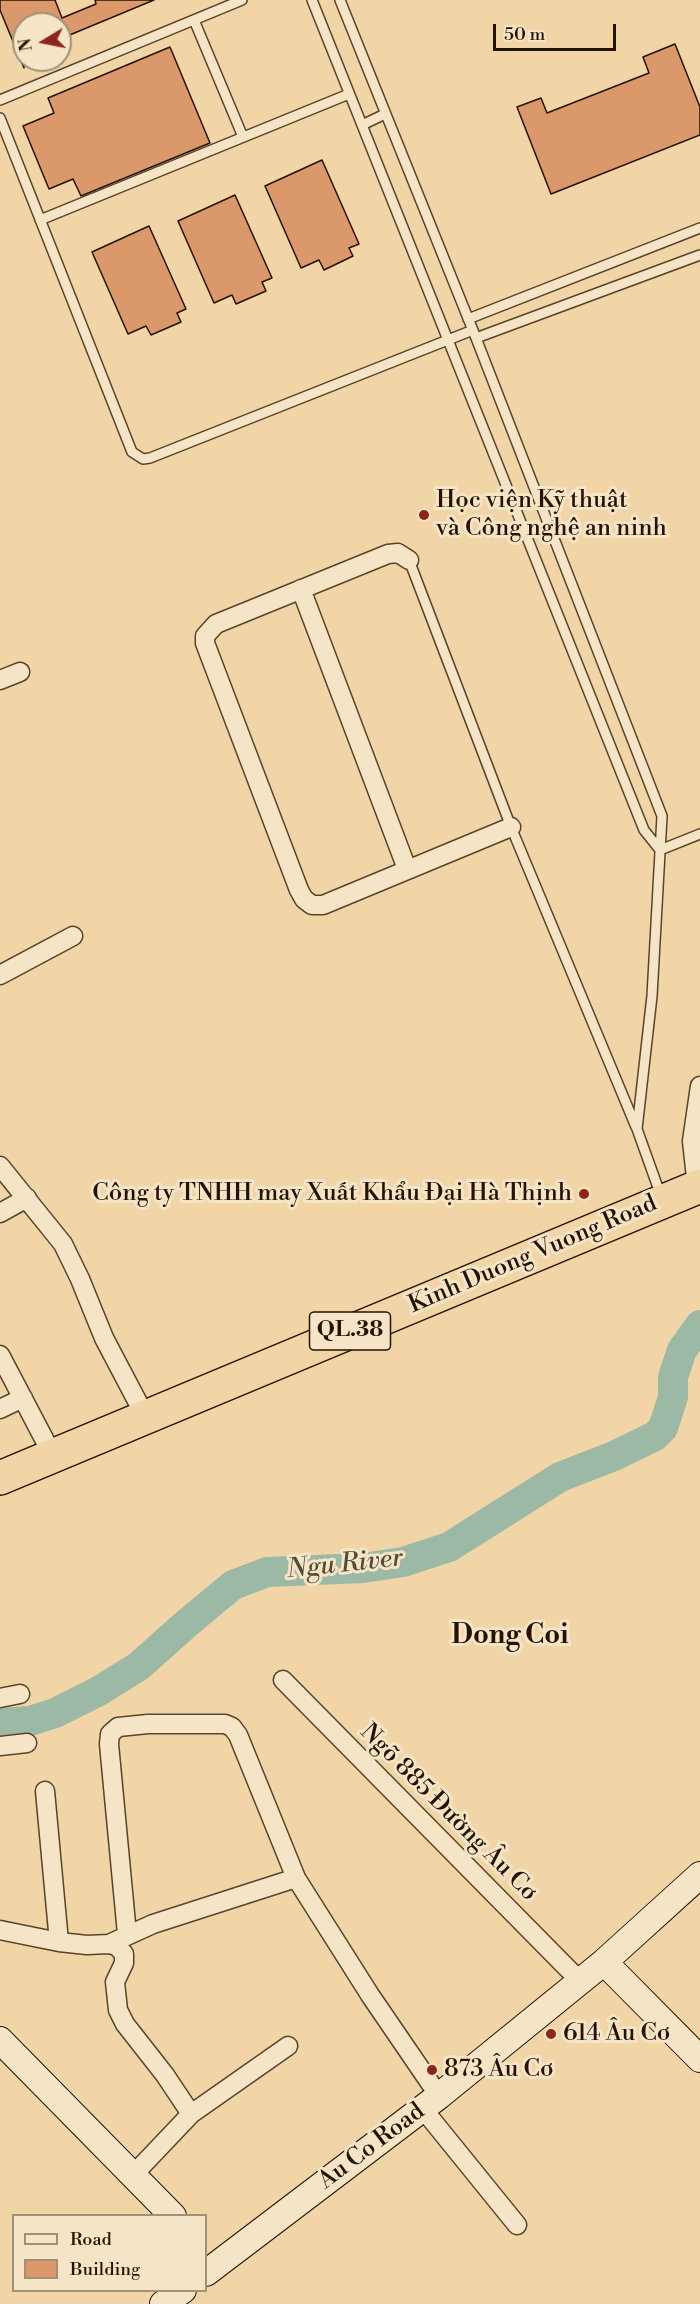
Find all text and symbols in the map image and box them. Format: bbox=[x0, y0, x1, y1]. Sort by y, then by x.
north arrow bbox=[12, 12, 72, 72]
scale bar bbox=[496, 12, 619, 50]
text: 50 m bbox=[504, 23, 545, 46]
text: N bbox=[15, 37, 37, 53]
place label: Học viện Kỹ thuật và Công nghệ an ninh bbox=[436, 487, 667, 543]
marker: Học viện Kỹ thuật và Công nghệ an ninh bbox=[417, 508, 431, 522]
place label: Công ty TNHH may Xuất Khẩu Đại Hà Thịnh bbox=[92, 1180, 572, 1208]
marker: Công ty TNHH may Xuất Khẩu Đại Hà Thịnh bbox=[577, 1187, 591, 1201]
street label: Kinh Duong Vuong Road bbox=[405, 1190, 661, 1320]
road number: QL.38 bbox=[310, 1312, 391, 1350]
water label: Ngu River bbox=[286, 1543, 404, 1587]
district label: Dong Coi bbox=[451, 1621, 569, 1653]
street label: Ngõ 885 Đường Âu Cơ bbox=[353, 1718, 543, 1908]
place label: 614 Âu Cơ bbox=[563, 2020, 670, 2048]
marker: 614 Âu Cơ bbox=[544, 2027, 558, 2041]
place label: 873 Âu Cơ bbox=[444, 2056, 553, 2084]
marker: 873 Âu Cơ bbox=[425, 2063, 439, 2077]
street label: Au Co Road bbox=[313, 2098, 431, 2196]
legend bbox=[12, 2214, 207, 2292]
text: Road bbox=[70, 2228, 112, 2251]
text: Building bbox=[70, 2258, 140, 2281]

